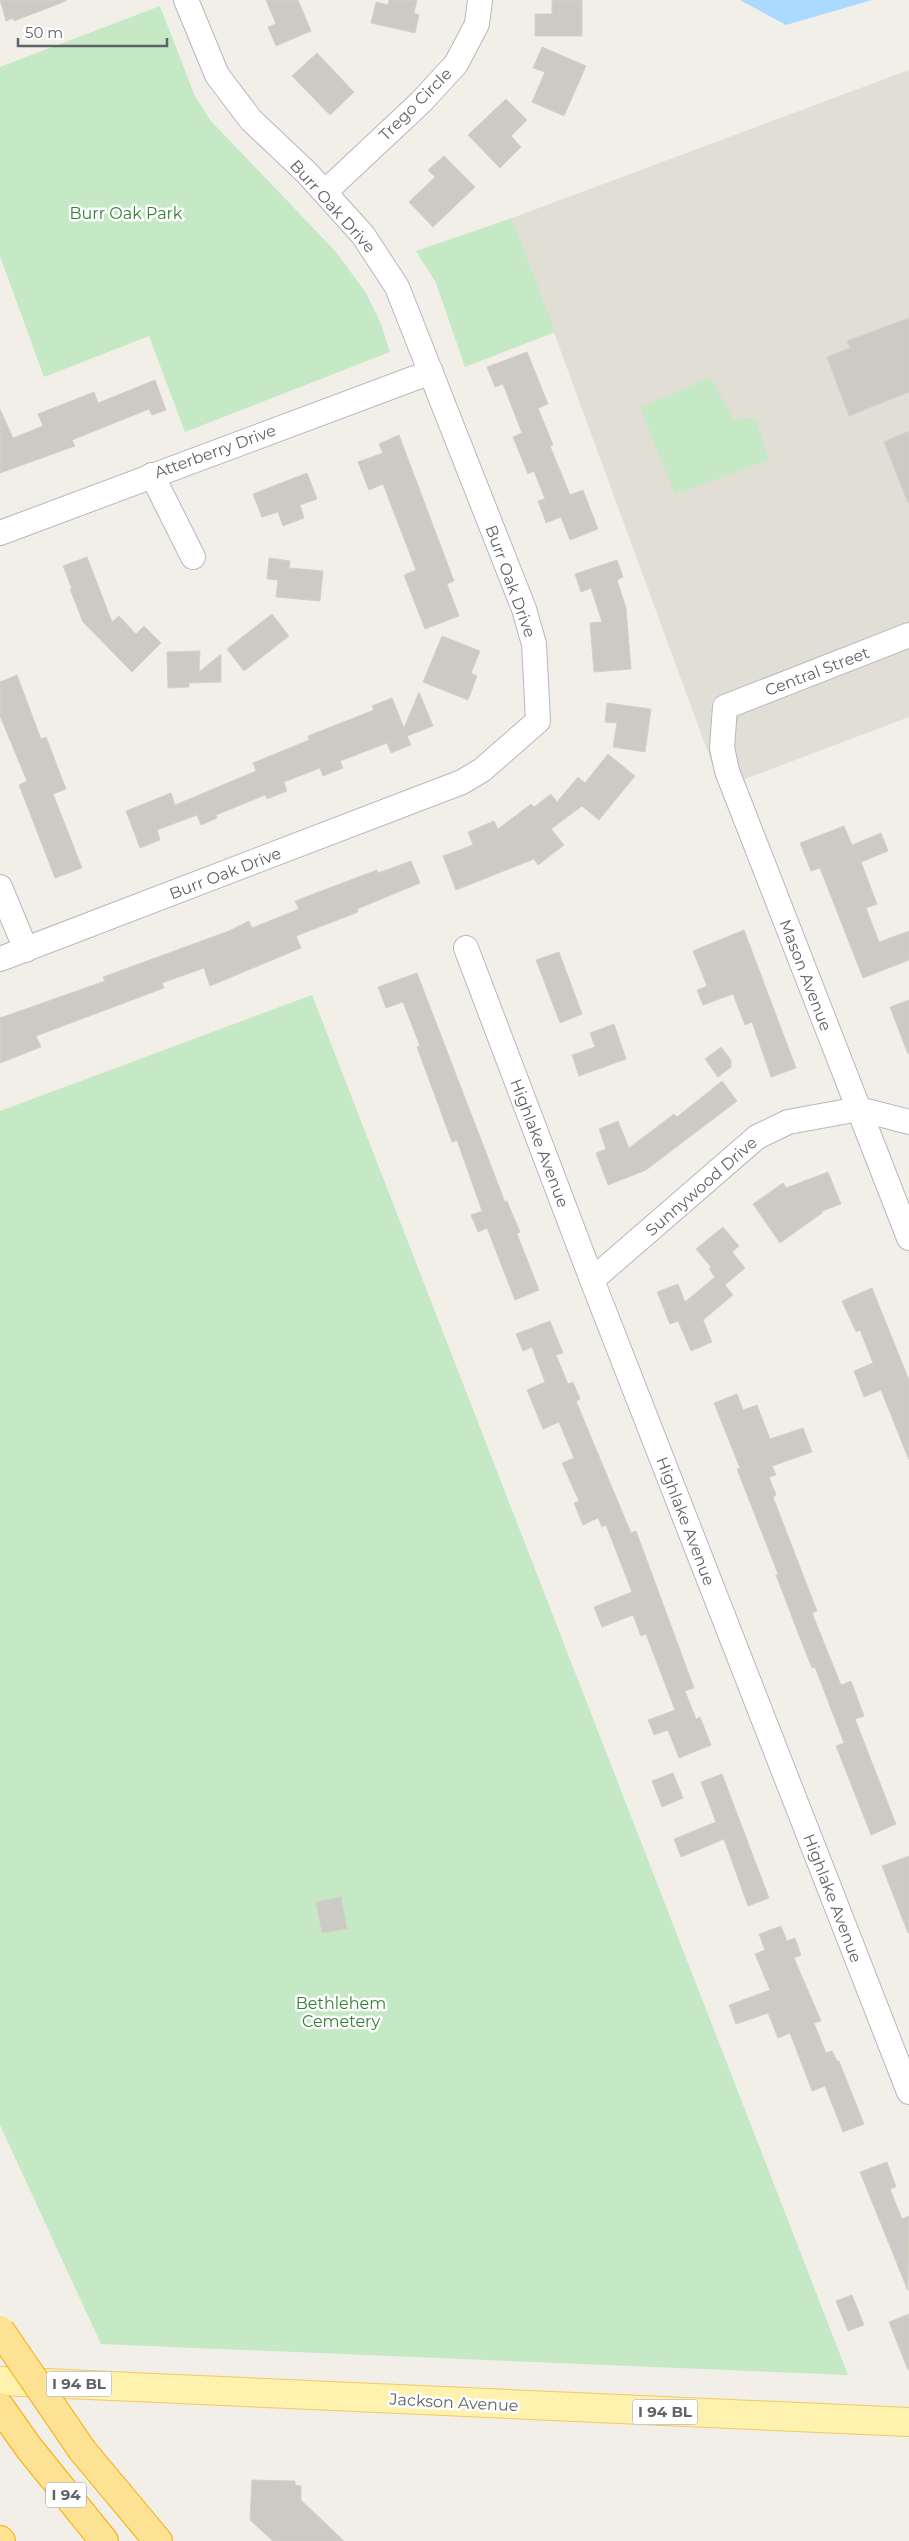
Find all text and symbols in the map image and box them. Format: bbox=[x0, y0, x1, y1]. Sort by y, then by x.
scale bar bbox=[18, 15, 166, 47]
text: 50 m bbox=[25, 23, 63, 42]
street label: Trego Circle bbox=[375, 64, 456, 145]
street label: Burr Oak Drive bbox=[286, 156, 379, 257]
park label: Burr Oak Park bbox=[70, 204, 183, 223]
street label: Atterberry Drive bbox=[152, 421, 278, 482]
street label: Burr Oak Drive bbox=[481, 522, 540, 640]
street label: Central Street bbox=[762, 643, 872, 700]
street label: Burr Oak Drive bbox=[167, 843, 284, 904]
street label: Mason Avenue bbox=[776, 917, 836, 1034]
street label: Highlake Avenue bbox=[506, 1076, 573, 1210]
street label: Sunnywood Drive bbox=[642, 1133, 761, 1240]
street label: Highlake Avenue bbox=[652, 1454, 719, 1588]
street label: Highlake Avenue bbox=[799, 1831, 866, 1965]
park label: Bethlehem Cemetery bbox=[296, 1994, 386, 2031]
road number: I 94 BL bbox=[46, 2372, 112, 2396]
street label: Jackson Avenue bbox=[388, 2390, 519, 2415]
road number: I 94 BL bbox=[632, 2400, 698, 2424]
road number: I 94 bbox=[46, 2482, 86, 2508]

